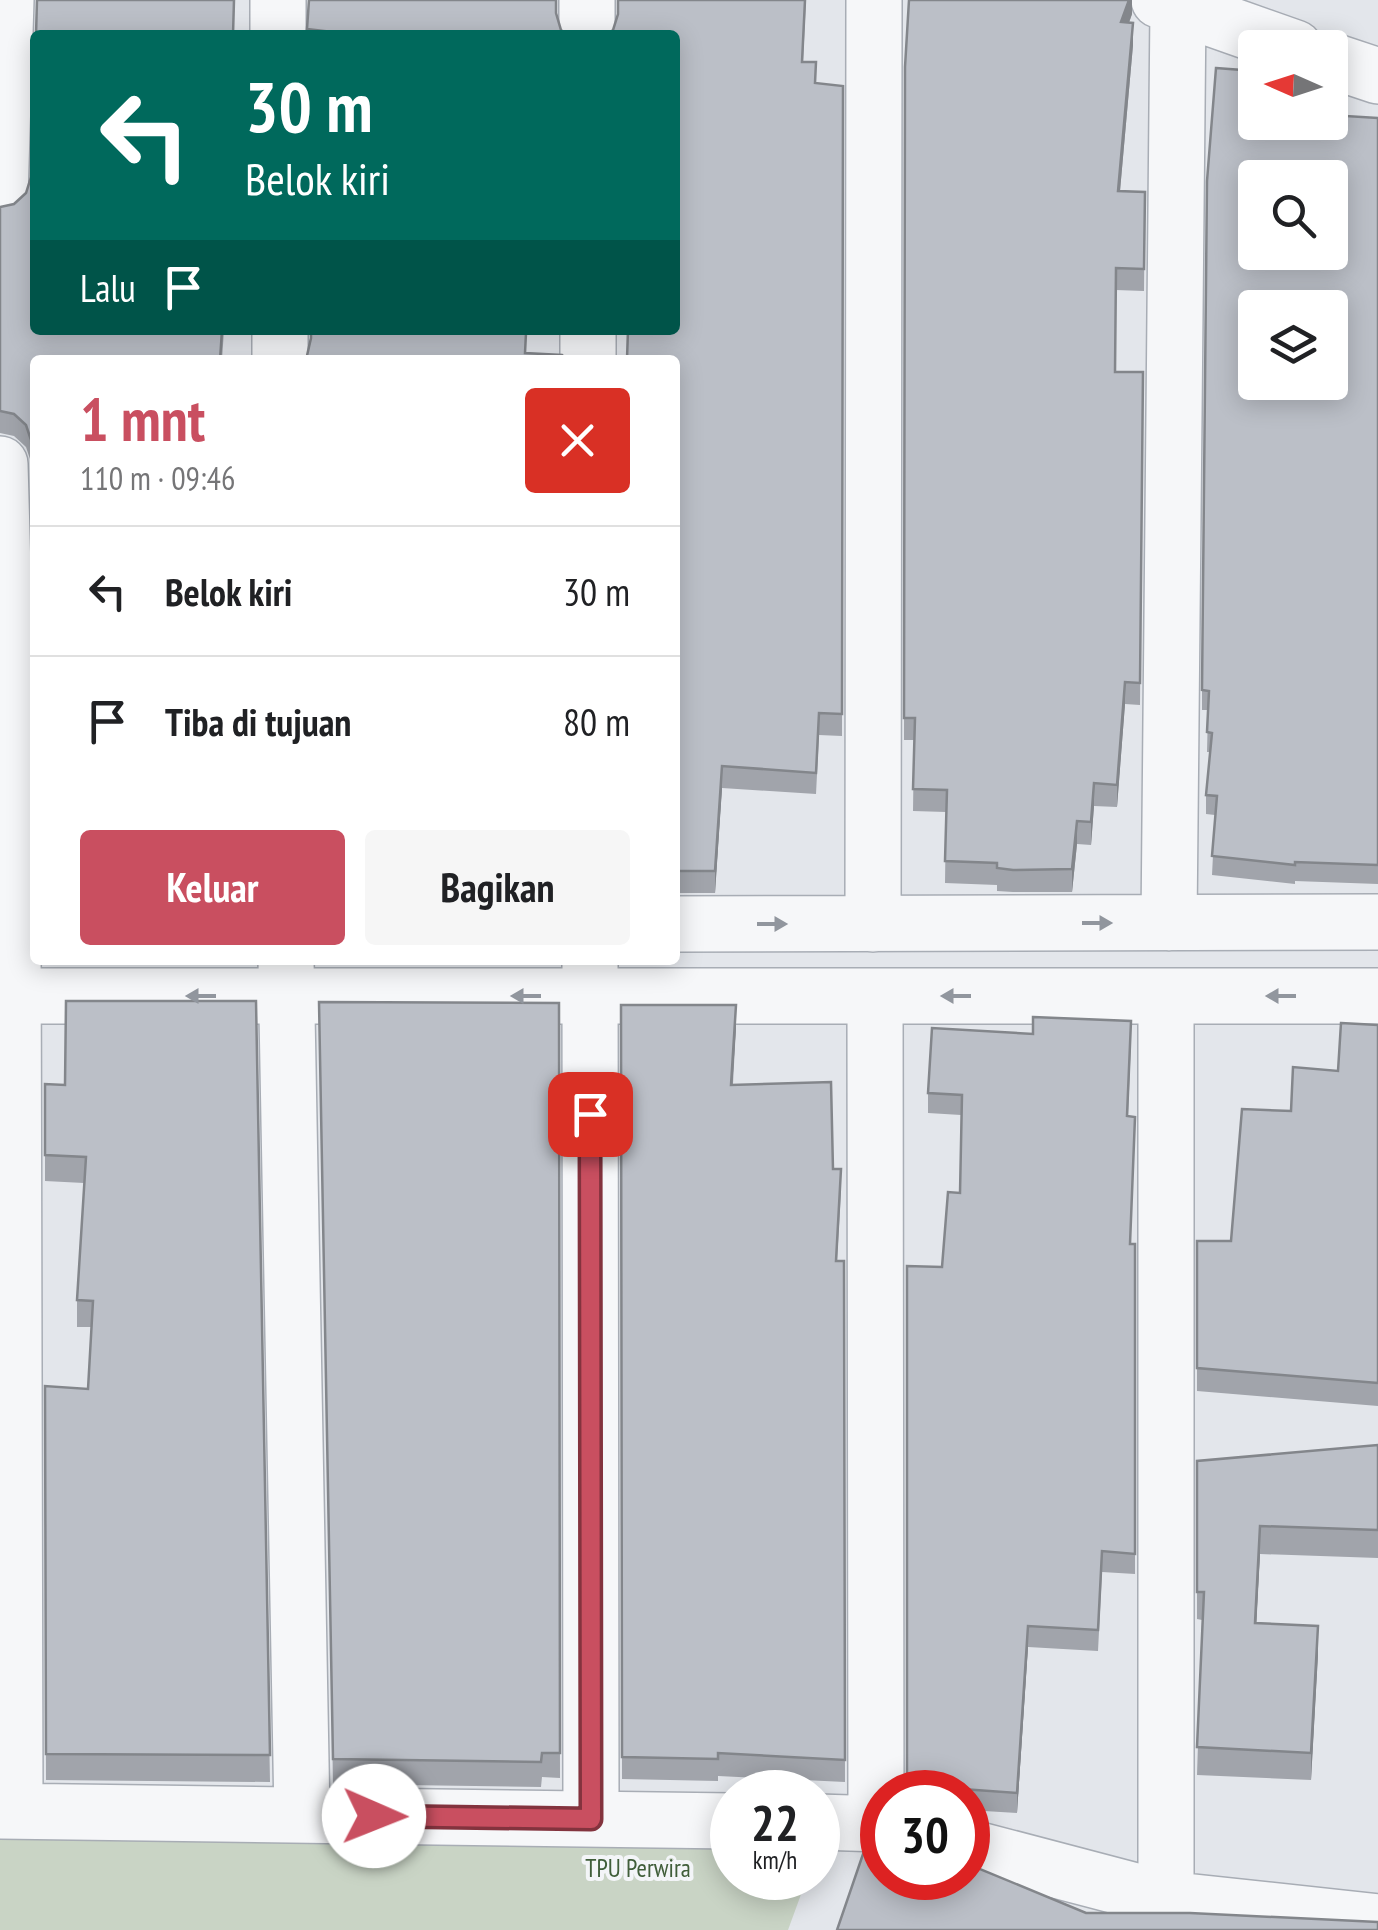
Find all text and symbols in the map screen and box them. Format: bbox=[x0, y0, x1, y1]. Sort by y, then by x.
north arrow bbox=[1238, 30, 1348, 140]
map controls bbox=[1238, 30, 1348, 400]
text: 30 m bbox=[245, 61, 373, 151]
icon: left bbox=[80, 70, 210, 200]
text: Belok kiri bbox=[245, 149, 390, 207]
button: search bbox=[1238, 160, 1348, 270]
icon: arrive bbox=[156, 260, 211, 315]
text: Lalu bbox=[80, 263, 136, 312]
button: layers bbox=[1238, 290, 1348, 400]
text: 1 mnt bbox=[80, 380, 205, 458]
button: close bbox=[525, 388, 630, 493]
text: 110 m · 09:46 bbox=[80, 457, 235, 499]
icon: left bbox=[80, 564, 135, 619]
text: Belok kiri bbox=[165, 567, 292, 616]
text: 30 m bbox=[563, 567, 630, 616]
icon: arrive bbox=[80, 694, 135, 749]
text: Tiba di tujuan bbox=[165, 697, 351, 746]
text: 80 m bbox=[563, 697, 630, 746]
button: Keluar bbox=[80, 830, 345, 945]
button: Bagikan bbox=[365, 830, 630, 945]
one-way arrow bbox=[1082, 915, 1114, 931]
one-way arrow bbox=[757, 916, 789, 932]
one-way arrow bbox=[184, 988, 216, 1004]
one-way arrow bbox=[509, 988, 541, 1004]
one-way arrow bbox=[939, 988, 971, 1004]
one-way arrow bbox=[1264, 988, 1296, 1004]
pin bbox=[548, 1072, 633, 1157]
icon: arrive bbox=[563, 1087, 618, 1142]
position arrow bbox=[322, 1764, 426, 1868]
speed limit sign: 30 bbox=[860, 1770, 990, 1900]
text: 22 bbox=[751, 1790, 799, 1855]
text: km/h bbox=[753, 1844, 797, 1876]
park label: TPU Perwira bbox=[585, 1852, 691, 1884]

